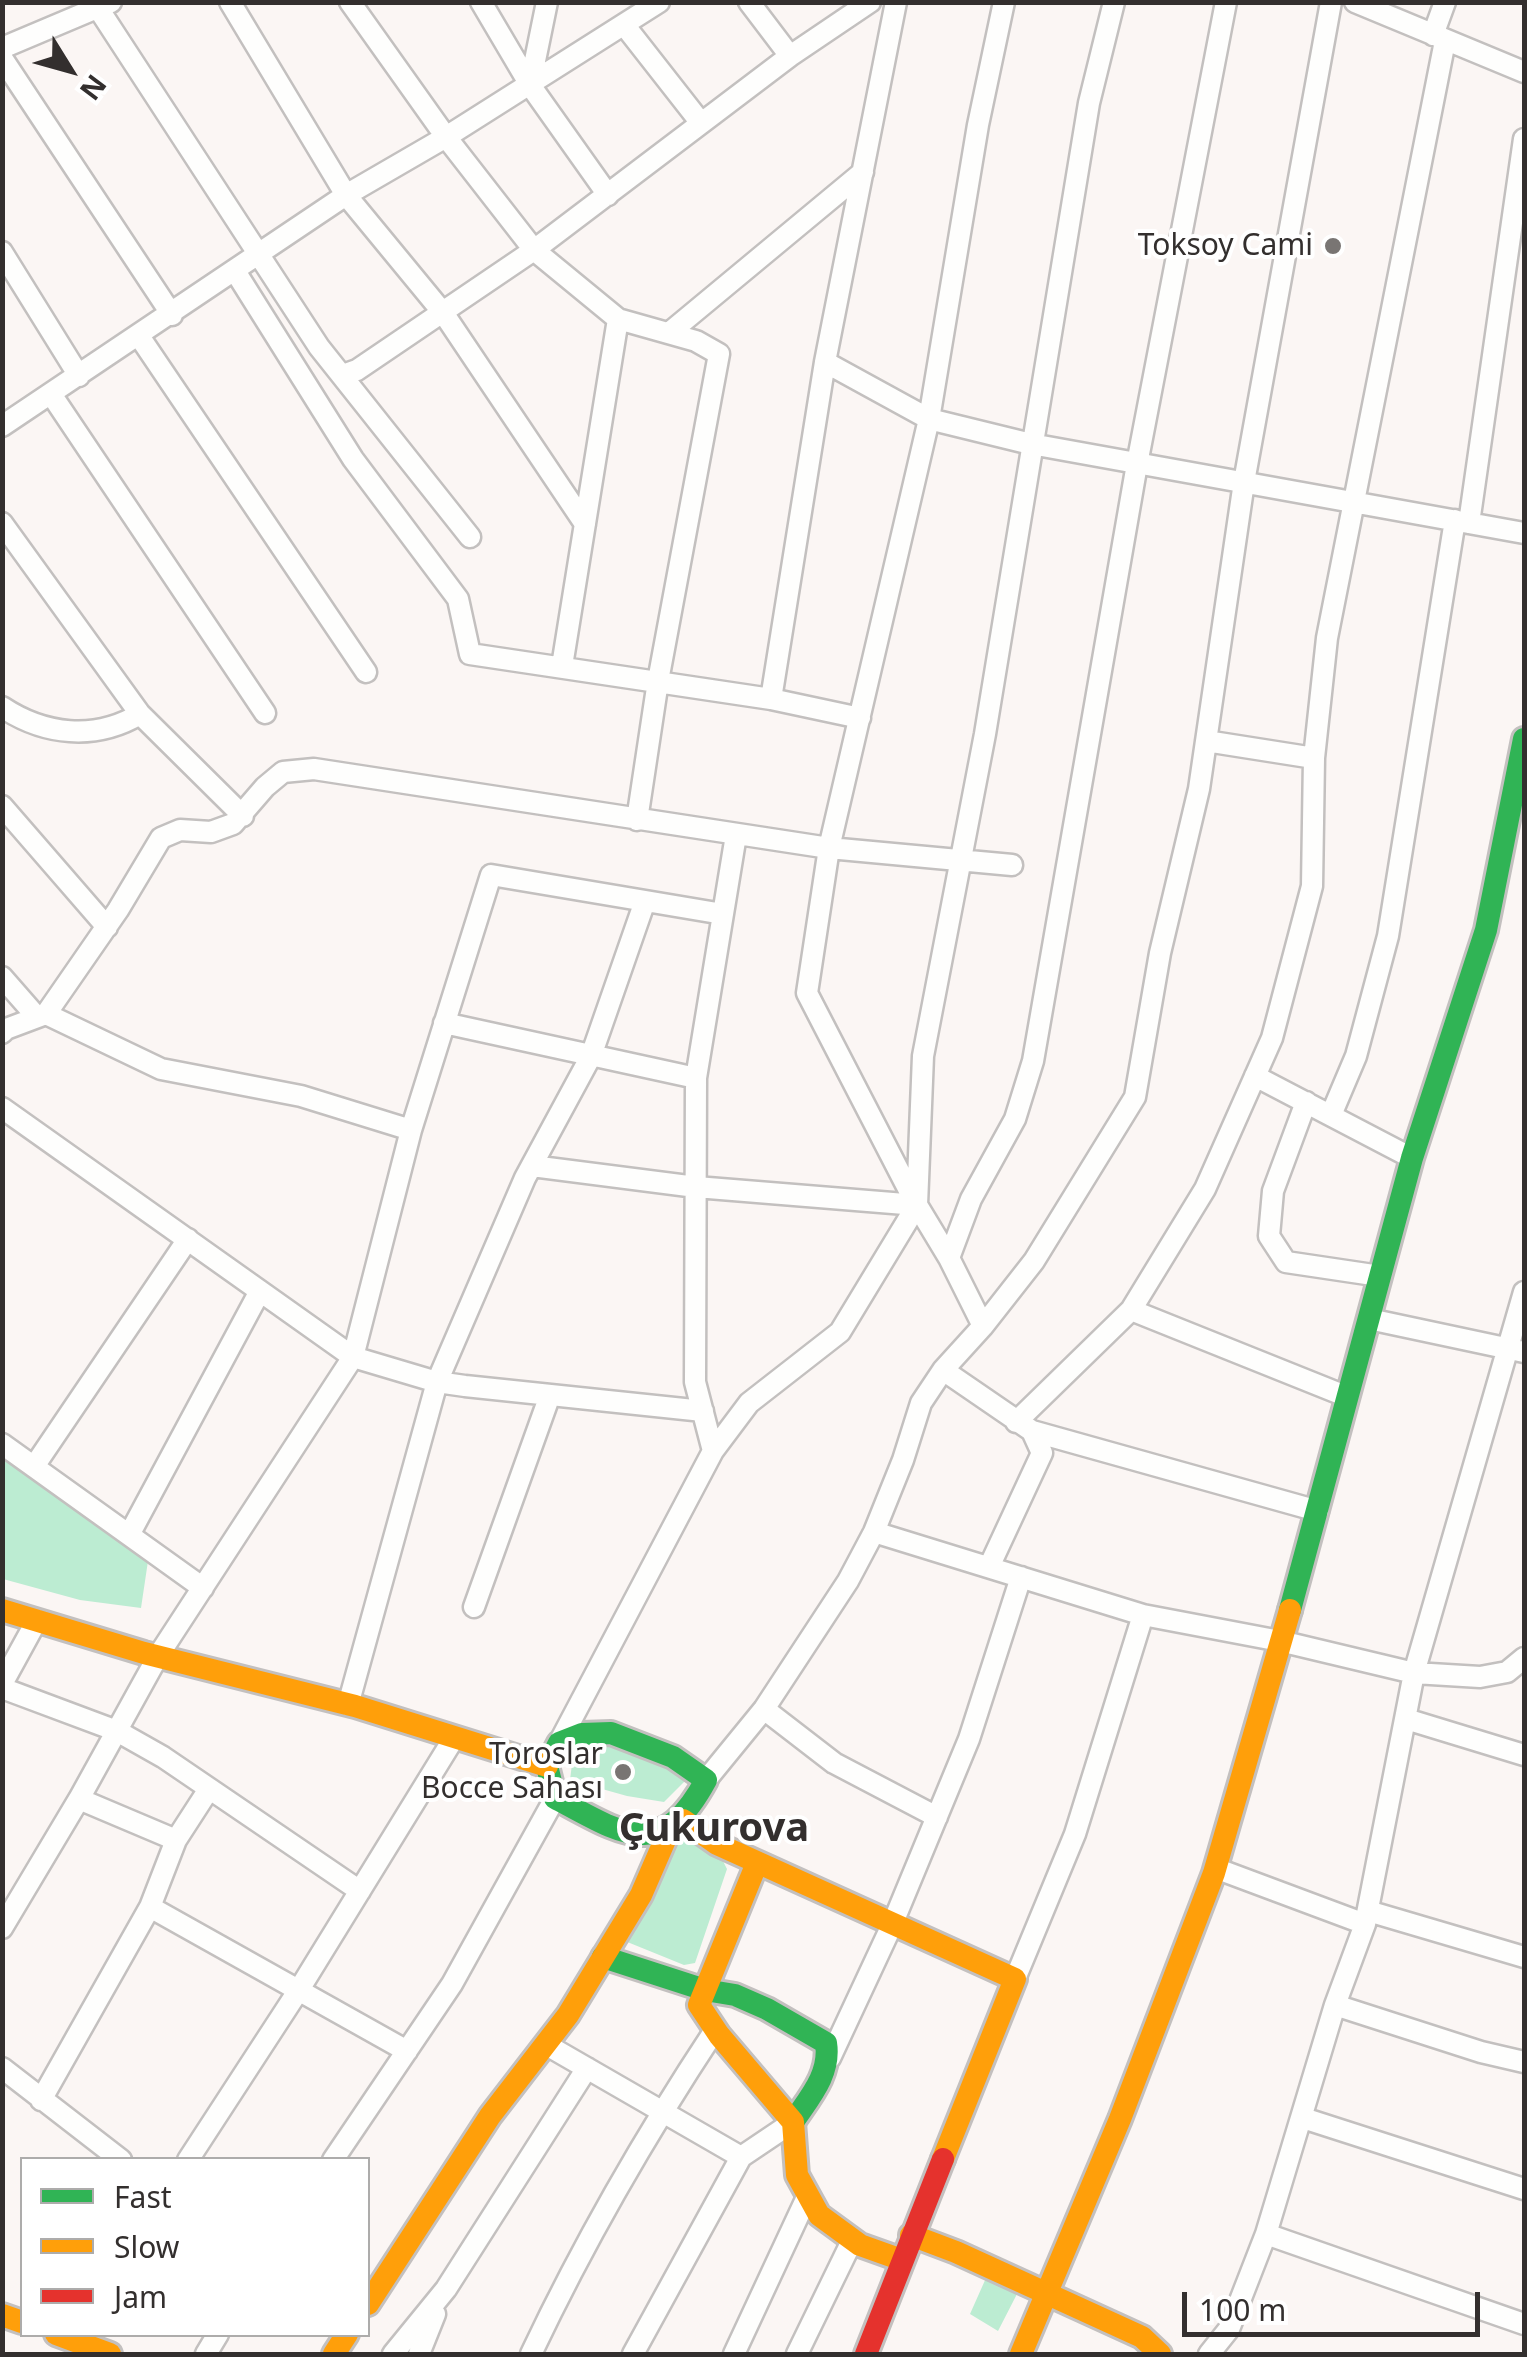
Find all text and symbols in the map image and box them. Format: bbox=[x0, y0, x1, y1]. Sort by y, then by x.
north arrow bbox=[20, 20, 120, 120]
text: N bbox=[72, 68, 116, 109]
place label: Toksoy Cami bbox=[1138, 228, 1313, 264]
marker: Toksoy Cami bbox=[1322, 235, 1344, 257]
place label: Toroslar Bocce Sahası bbox=[421, 1737, 603, 1808]
marker: Toroslar Bocce Sahası bbox=[612, 1761, 634, 1783]
district label: Çukurova bbox=[619, 1806, 809, 1854]
legend bbox=[20, 2157, 370, 2337]
text: Fast bbox=[114, 2176, 172, 2217]
text: Slow bbox=[114, 2226, 179, 2267]
scale bar bbox=[1187, 2272, 1484, 2334]
text: Jam bbox=[114, 2276, 167, 2317]
text: 100 m bbox=[1199, 2289, 1286, 2330]

